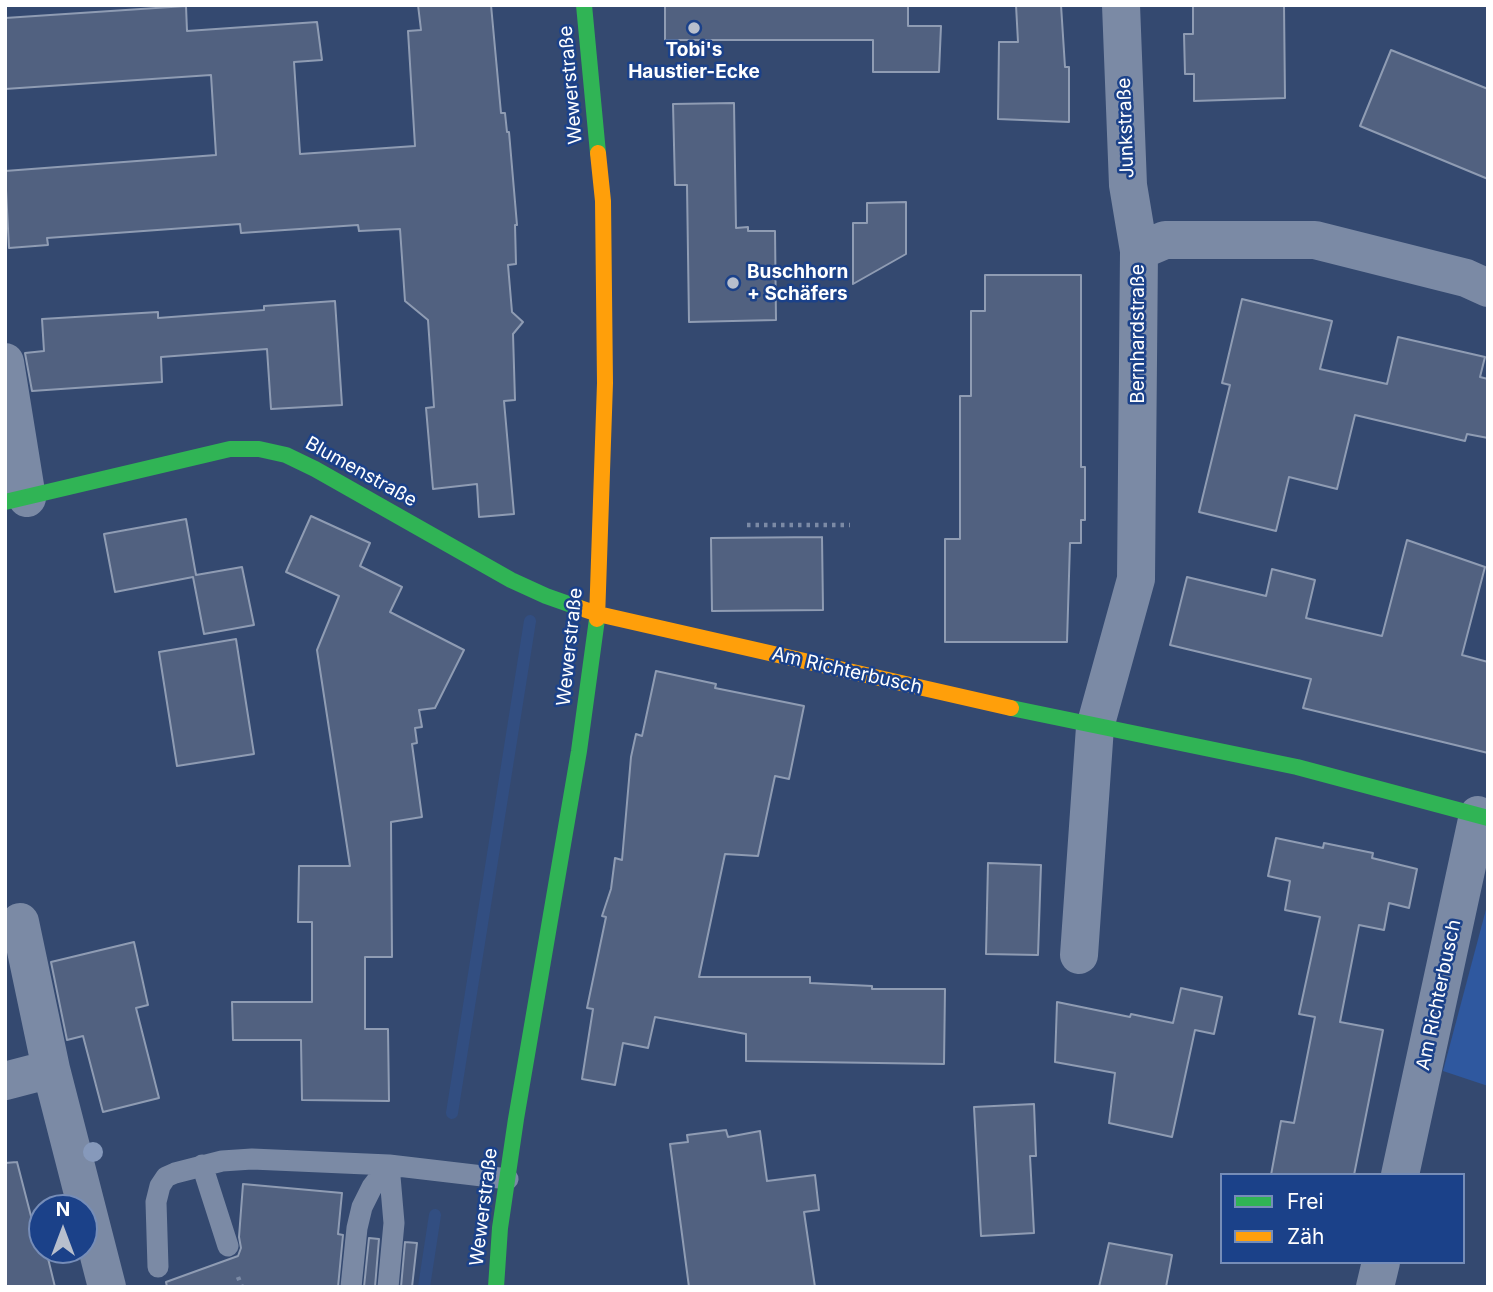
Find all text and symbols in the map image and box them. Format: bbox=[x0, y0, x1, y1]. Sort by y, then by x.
marker: Tobi's Haustier-Ecke bbox=[686, 20, 702, 36]
street label: Wewerstraße bbox=[554, 25, 588, 145]
place label: Tobi's Haustier-Ecke bbox=[628, 39, 760, 83]
street label: Junkstraße bbox=[1113, 77, 1139, 179]
place label: Buschhorn + Schäfers bbox=[747, 261, 848, 305]
street label: Bernhardstraße bbox=[1127, 264, 1149, 404]
marker: Buschhorn + Schäfers bbox=[725, 275, 741, 291]
street label: Blumenstraße bbox=[301, 432, 421, 512]
street label: Wewerstraße bbox=[552, 587, 588, 707]
street label: Am Richterbusch bbox=[770, 643, 924, 699]
street label: Am Richterbusch bbox=[1412, 918, 1466, 1072]
street label: Wewerstraße bbox=[465, 1147, 503, 1267]
legend bbox=[1220, 1173, 1465, 1264]
text: Frei bbox=[1287, 1189, 1324, 1214]
north arrow bbox=[28, 1194, 98, 1264]
text: N bbox=[56, 1198, 70, 1221]
text: Zäh bbox=[1287, 1224, 1324, 1249]

